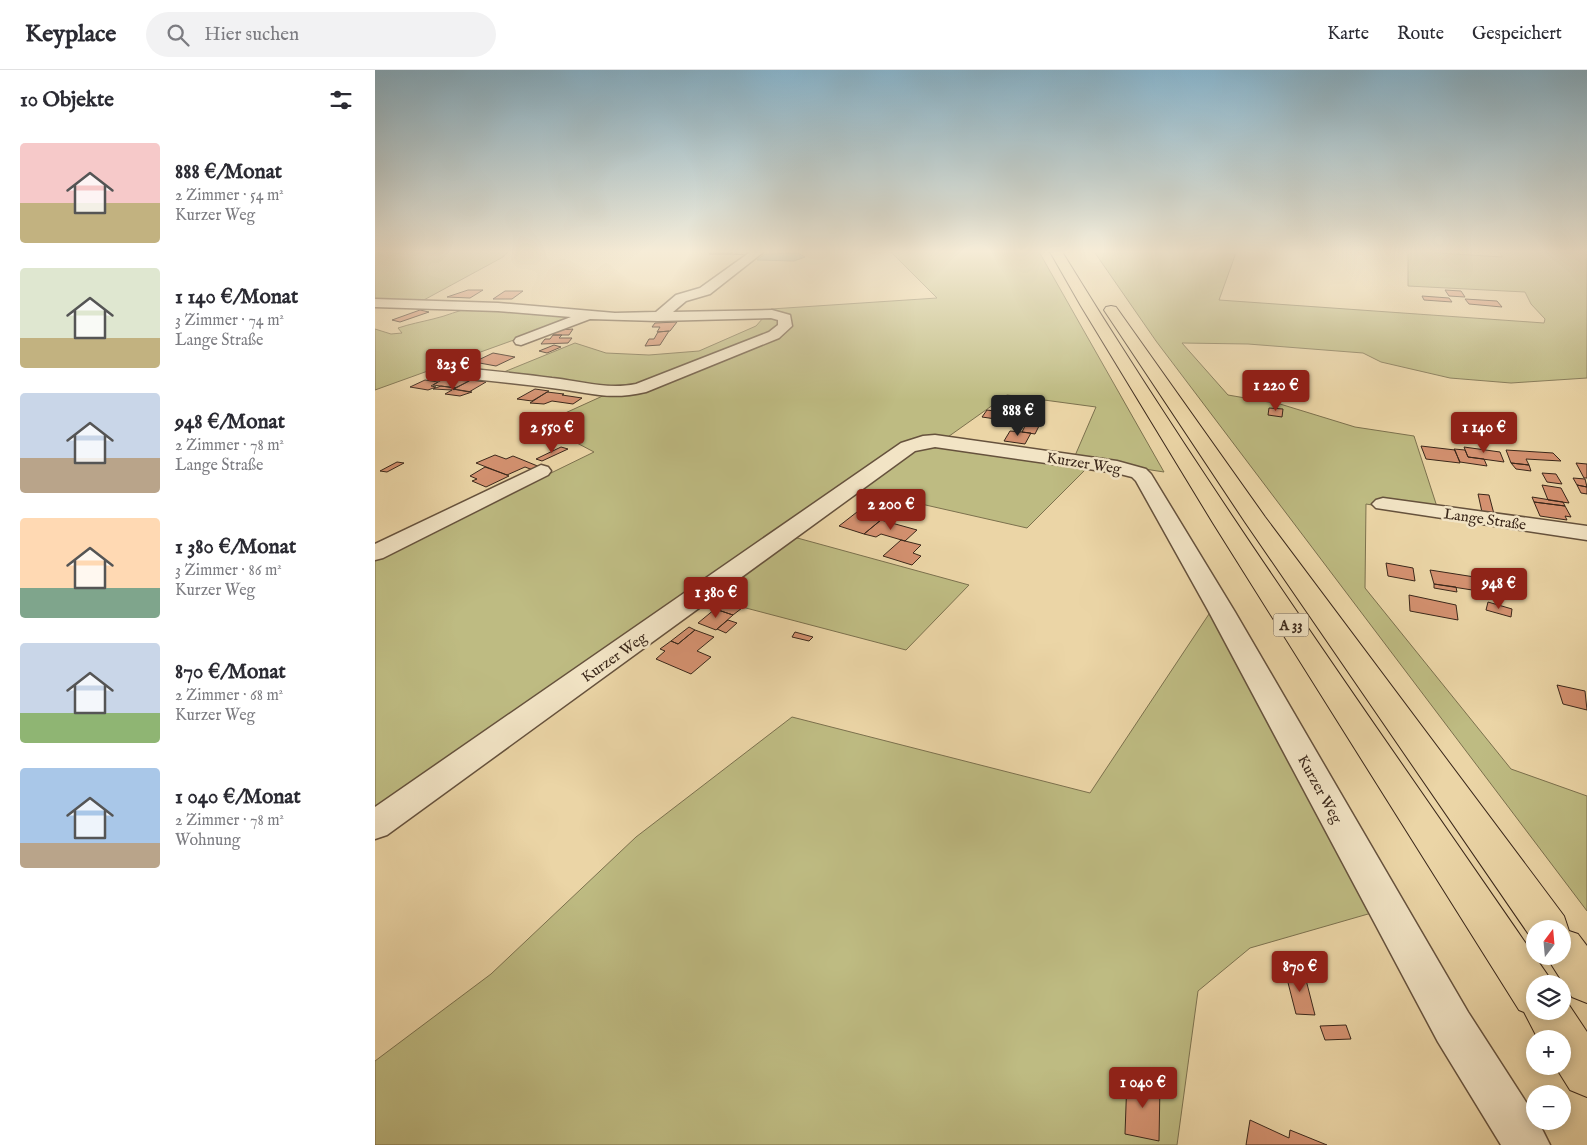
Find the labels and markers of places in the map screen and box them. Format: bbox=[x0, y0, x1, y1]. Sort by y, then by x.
pin: 823 € bbox=[418, 348, 488, 391]
pin: 1 220 € bbox=[1230, 370, 1322, 412]
pin: 888 € bbox=[983, 394, 1053, 437]
pin: 2 550 € bbox=[506, 412, 598, 454]
pin: 1 140 € bbox=[1438, 412, 1530, 454]
pin: 2 200 € bbox=[845, 488, 937, 531]
pin: 948 € bbox=[1464, 568, 1534, 610]
pin: 1 380 € bbox=[670, 576, 762, 619]
pin: 870 € bbox=[1265, 950, 1335, 993]
pin: 1 040 € bbox=[1097, 1066, 1189, 1109]

